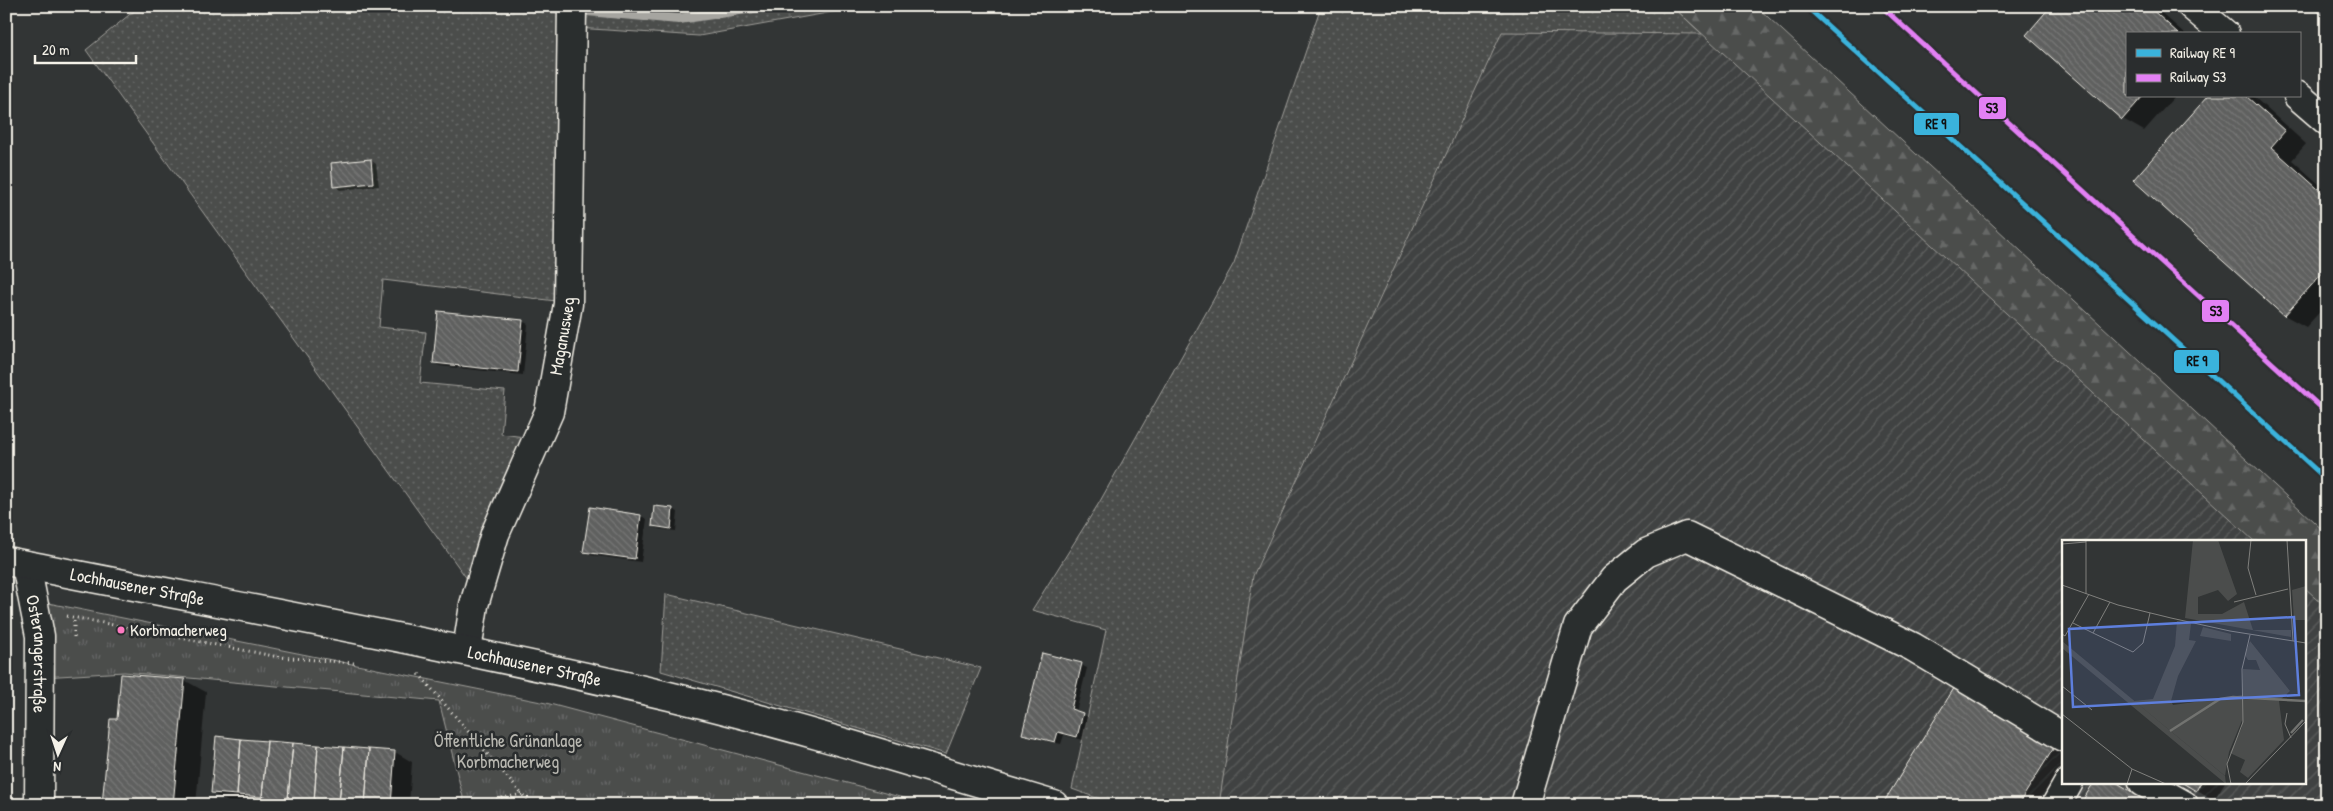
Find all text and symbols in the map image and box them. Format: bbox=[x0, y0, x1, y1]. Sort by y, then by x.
scale bar bbox=[35, 32, 136, 64]
legend bbox=[2126, 32, 2300, 98]
text: 20 m bbox=[42, 39, 69, 60]
text: Railway RE 9 bbox=[2170, 42, 2236, 63]
text: Railway S3 bbox=[2170, 66, 2227, 87]
line badge: S3 bbox=[1978, 96, 2007, 120]
text: S3 bbox=[1986, 98, 1999, 117]
line badge: RE 9 bbox=[1913, 112, 1960, 136]
text: RE 9 bbox=[1926, 114, 1947, 133]
street label: Maganusweg bbox=[543, 297, 580, 377]
line badge: S3 bbox=[2201, 299, 2230, 323]
text: S3 bbox=[2210, 301, 2223, 320]
line badge: RE 9 bbox=[2173, 349, 2220, 374]
text: RE 9 bbox=[2187, 351, 2208, 370]
inset map bbox=[2062, 540, 2306, 784]
street label: Lochhausener Straße bbox=[68, 561, 207, 611]
street label: Osterangerstraße bbox=[20, 593, 53, 713]
place label: Korbmacherweg bbox=[130, 618, 227, 641]
marker: Korbmacherweg bbox=[116, 625, 126, 635]
street label: Lochhausener Straße bbox=[466, 639, 604, 692]
north arrow bbox=[32, 728, 82, 778]
park label: Öffentliche Grünanlage Korbmacherweg bbox=[434, 728, 582, 774]
text: N bbox=[53, 758, 62, 777]

